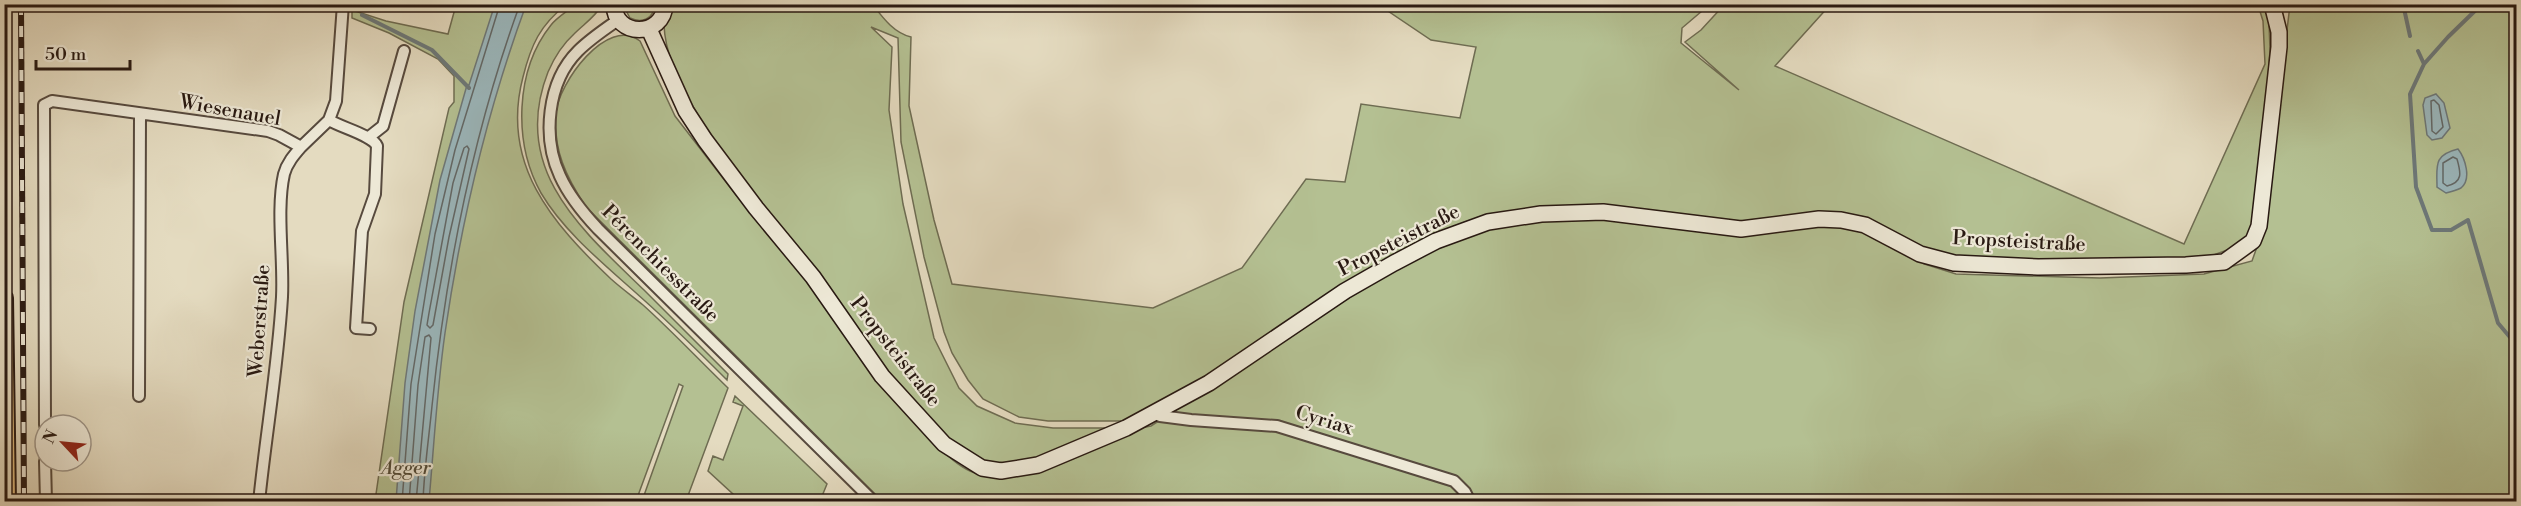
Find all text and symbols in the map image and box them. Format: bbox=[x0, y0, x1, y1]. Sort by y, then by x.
scale bar bbox=[36, 33, 130, 71]
text: 50 m bbox=[45, 43, 87, 66]
street label: Wiesenauel bbox=[176, 90, 283, 132]
street label: Pérenchiesstraße bbox=[596, 200, 724, 328]
street label: Propsteistraße bbox=[1334, 200, 1464, 282]
street label: Propsteistraße bbox=[1952, 226, 2086, 258]
street label: Weberstraße bbox=[244, 264, 276, 379]
street label: Propsteistraße bbox=[844, 292, 946, 412]
street label: Cyriax bbox=[1292, 400, 1357, 442]
north arrow bbox=[33, 413, 93, 473]
text: N bbox=[39, 426, 62, 447]
park label: Agger bbox=[379, 456, 431, 481]

